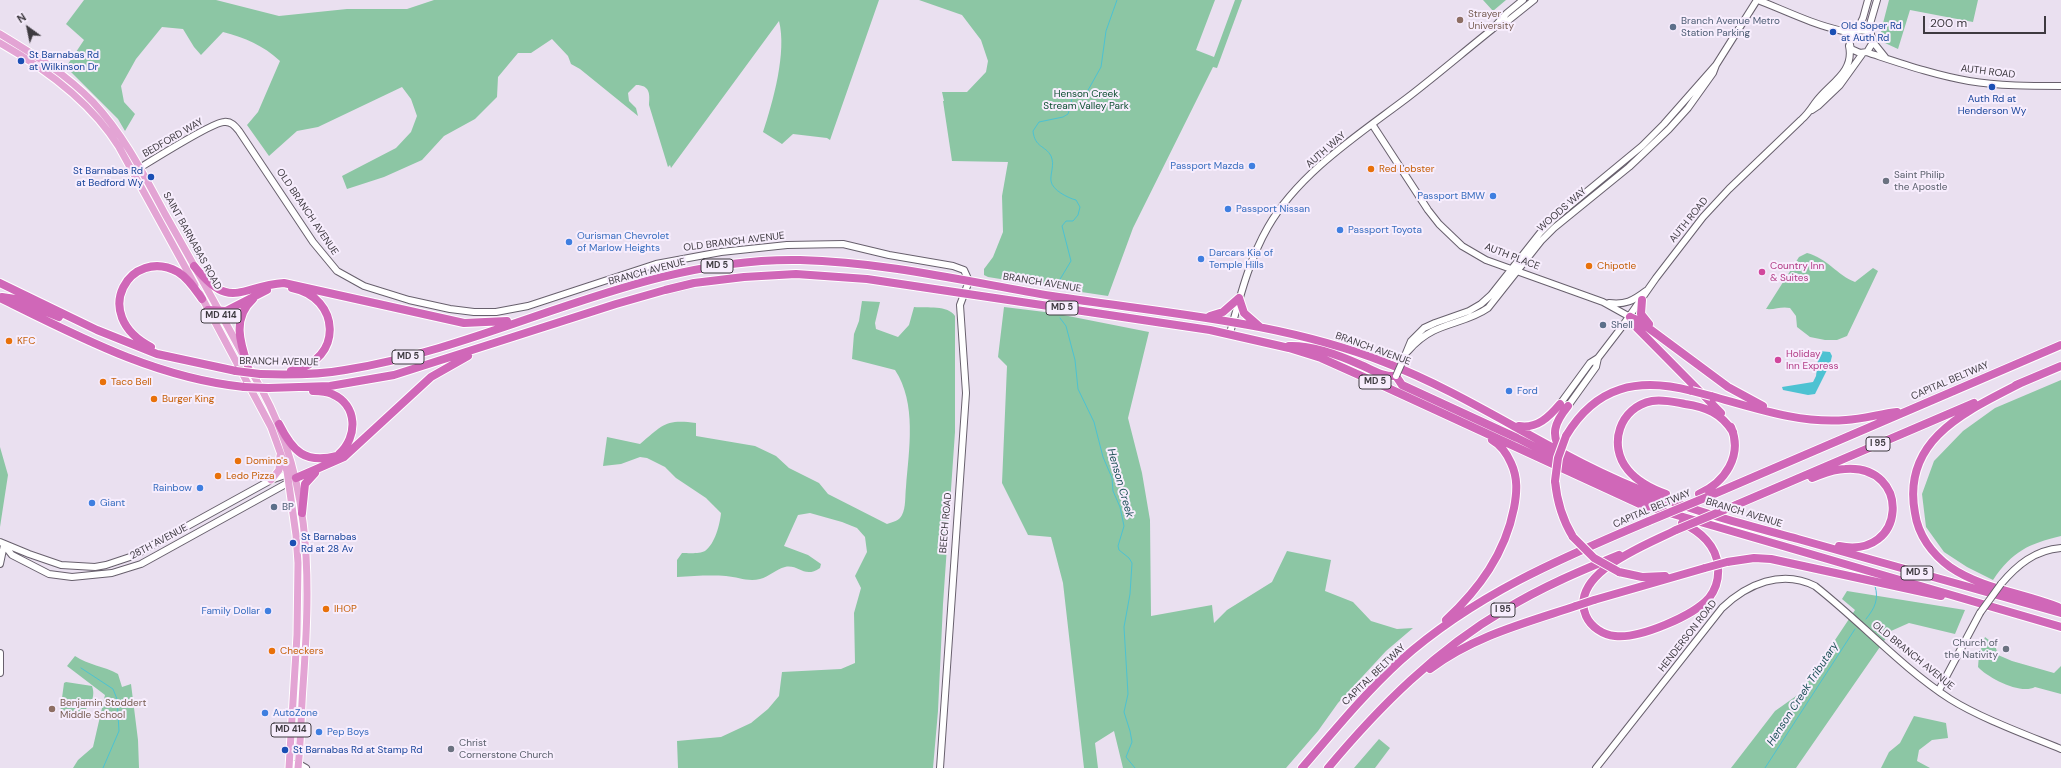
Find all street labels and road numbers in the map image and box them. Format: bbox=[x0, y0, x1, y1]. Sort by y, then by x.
street label: AUTH ROAD bbox=[1960, 63, 2016, 81]
street label: BEDFORD WAY bbox=[141, 116, 205, 160]
street label: AUTH WAY bbox=[1304, 130, 1348, 170]
street label: OLD BRANCH AVENUE bbox=[274, 166, 340, 258]
street label: WOODS WAY bbox=[1535, 185, 1589, 235]
street label: SAINT BARNABAS ROAD bbox=[160, 190, 224, 292]
street label: AUTH ROAD bbox=[1667, 195, 1711, 245]
street label: OLD BRANCH AVENUE bbox=[683, 230, 785, 254]
street label: AUTH PLACE bbox=[1483, 241, 1541, 273]
street label: BRANCH AVENUE bbox=[607, 256, 687, 288]
road number: MD 5 bbox=[701, 259, 733, 273]
street label: BRANCH AVENUE bbox=[1002, 271, 1082, 295]
road number: MD 5 bbox=[1046, 301, 1078, 315]
road number: MD 414 bbox=[201, 309, 241, 323]
street label: BRANCH AVENUE bbox=[1334, 330, 1412, 368]
road number: MD 5 bbox=[392, 350, 424, 364]
street label: BRANCH AVENUE bbox=[239, 355, 319, 369]
street label: CAPITAL BELTWAY bbox=[1909, 359, 1991, 403]
road number: MD 5 bbox=[1359, 375, 1391, 389]
road number: I 95 bbox=[1866, 437, 1890, 451]
street label: CAPITAL BELTWAY bbox=[1611, 487, 1693, 531]
street label: BEECH ROAD bbox=[937, 492, 955, 554]
street label: BRANCH AVENUE bbox=[1704, 496, 1784, 530]
street label: 28TH AVENUE bbox=[128, 522, 190, 562]
road number: MD 5 bbox=[1901, 566, 1933, 580]
street label: HENDERSON ROAD bbox=[1656, 598, 1720, 674]
road number: I 95 bbox=[1491, 603, 1515, 617]
street label: OLD BRANCH AVENUE bbox=[1870, 619, 1956, 693]
street label: CAPITAL BELTWAY bbox=[1340, 642, 1408, 708]
road number: MD 414 bbox=[271, 723, 311, 737]

